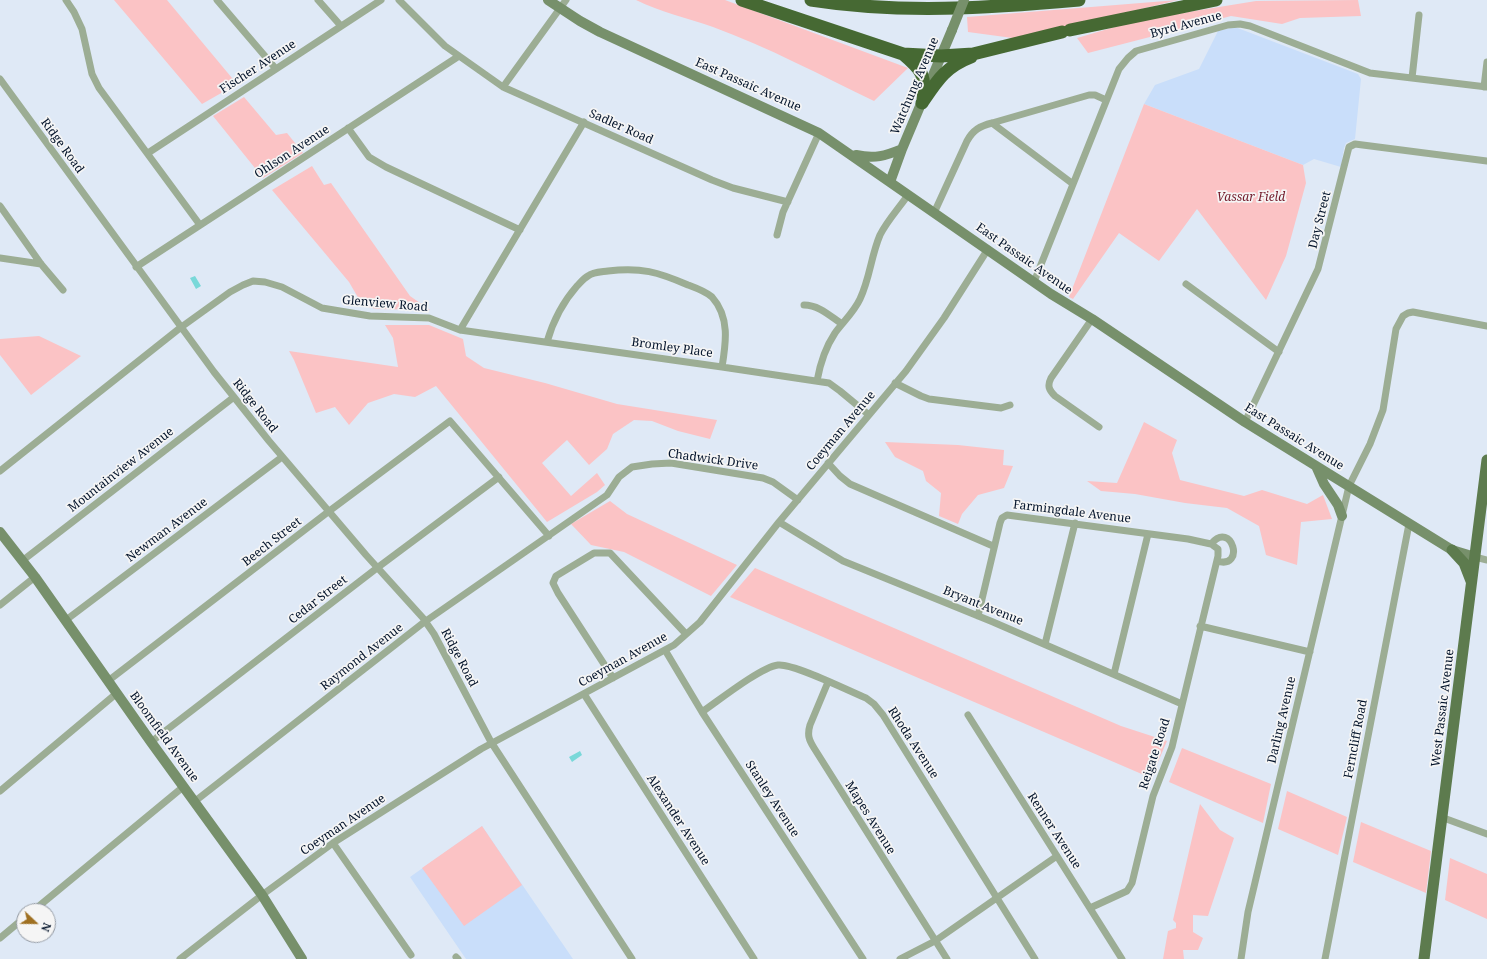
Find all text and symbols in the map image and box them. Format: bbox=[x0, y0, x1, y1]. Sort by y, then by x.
street label: Byrd Avenue bbox=[1149, 9, 1223, 41]
street label: Watchung Avenue bbox=[888, 35, 942, 137]
street label: Fischer Avenue bbox=[217, 37, 299, 97]
street label: East Passaic Avenue bbox=[693, 55, 803, 115]
street label: Sadler Road bbox=[587, 106, 655, 148]
street label: Ridge Road bbox=[37, 116, 87, 176]
street label: Ohlson Avenue bbox=[252, 122, 332, 182]
street label: Day Street bbox=[1306, 190, 1334, 250]
park label: Vassar Field bbox=[1217, 191, 1285, 205]
street label: East Passaic Avenue bbox=[973, 220, 1075, 298]
street label: Glenview Road bbox=[342, 293, 428, 315]
street label: Bromley Place bbox=[630, 335, 714, 361]
street label: Ridge Road bbox=[230, 376, 280, 436]
street label: Coeyman Avenue bbox=[804, 388, 878, 474]
street label: East Passaic Avenue bbox=[1242, 401, 1346, 473]
street label: Mountainview Avenue bbox=[65, 424, 177, 516]
street label: Chadwick Drive bbox=[667, 447, 759, 473]
street label: Newman Avenue bbox=[124, 495, 210, 565]
street label: Farmingdale Avenue bbox=[1012, 498, 1132, 526]
street label: Beech Street bbox=[240, 515, 304, 569]
street label: Cedar Street bbox=[286, 573, 350, 627]
street label: Bryant Avenue bbox=[941, 583, 1025, 629]
street label: Raymond Avenue bbox=[318, 620, 406, 694]
street label: Ridge Road bbox=[438, 626, 480, 690]
street label: Coeyman Avenue bbox=[576, 630, 670, 690]
street label: West Passaic Avenue bbox=[1429, 648, 1457, 768]
street label: Darling Avenue bbox=[1265, 675, 1299, 765]
street label: Bloomfield Avenue bbox=[126, 689, 202, 785]
street label: Ferncliff Road bbox=[1341, 698, 1371, 780]
street label: Rhoda Avenue bbox=[884, 704, 942, 782]
street label: Reigate Road bbox=[1137, 717, 1173, 791]
street label: Stanley Avenue bbox=[742, 758, 802, 840]
street label: Alexander Avenue bbox=[643, 772, 713, 868]
street label: Mapes Avenue bbox=[842, 779, 898, 857]
street label: Renner Avenue bbox=[1024, 790, 1084, 872]
street label: Coeyman Avenue bbox=[298, 791, 388, 859]
north arrow bbox=[16, 903, 56, 943]
text: N bbox=[38, 920, 55, 934]

